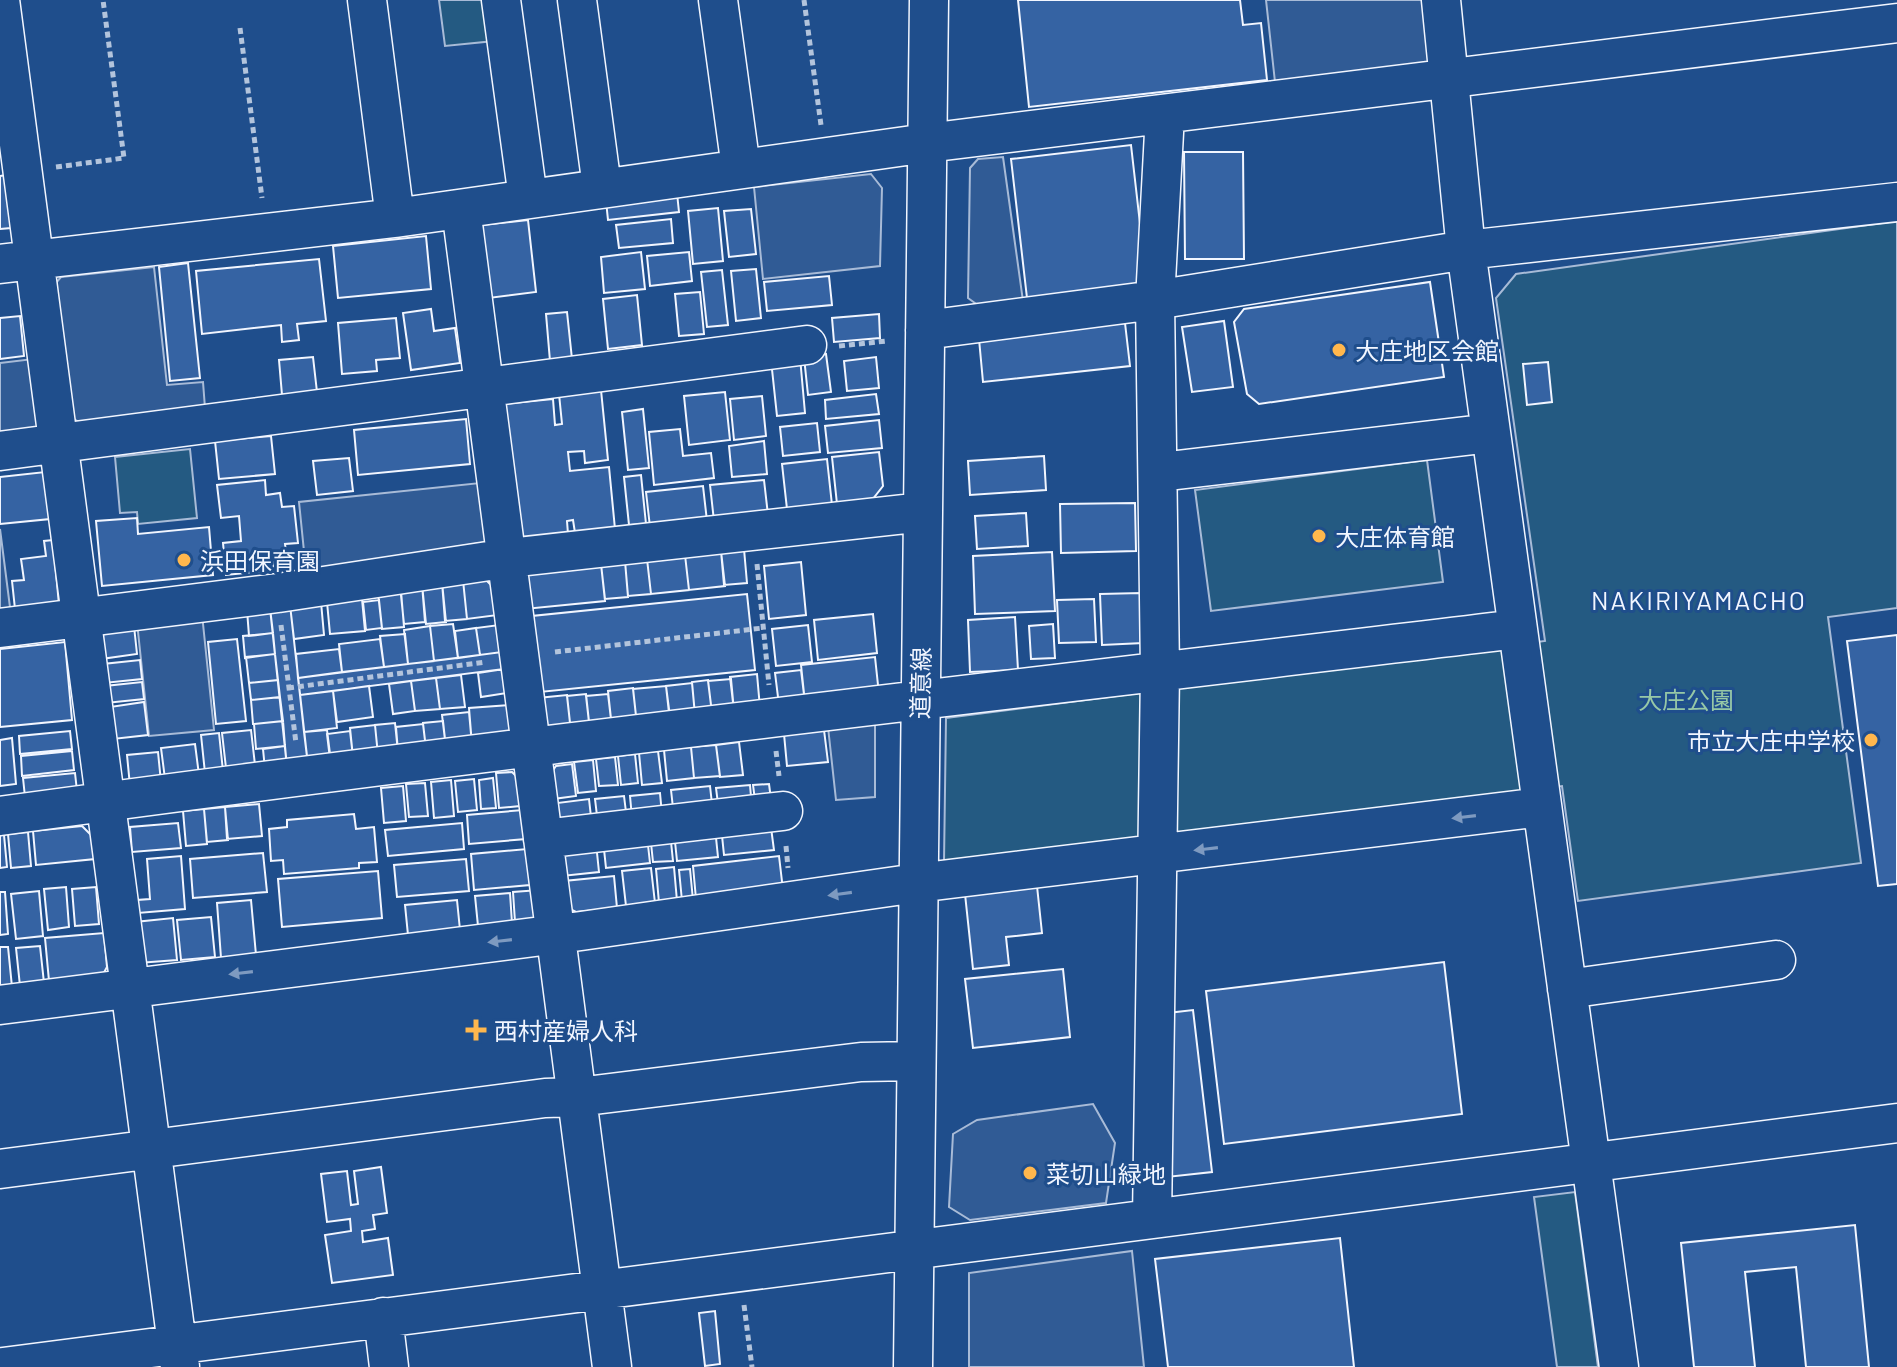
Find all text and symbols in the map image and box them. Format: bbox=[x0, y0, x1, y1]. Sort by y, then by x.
place label: 大庄地区会館 bbox=[1355, 336, 1499, 365]
marker: 大庄地区会館 bbox=[1330, 341, 1348, 359]
place label: 大庄体育館 bbox=[1335, 522, 1455, 551]
marker: 大庄体育館 bbox=[1310, 527, 1328, 545]
place label: 浜田保育園 bbox=[200, 546, 320, 575]
marker: 浜田保育園 bbox=[175, 551, 193, 569]
district label: NAKIRIYAMACHO bbox=[1591, 584, 1807, 615]
street label: 道意線 bbox=[905, 647, 935, 719]
park label: 大庄公園 bbox=[1638, 685, 1734, 714]
place label: 市立大庄中学校 bbox=[1687, 726, 1855, 755]
marker: 市立大庄中学校 bbox=[1862, 731, 1880, 749]
one-way arrow bbox=[1451, 810, 1476, 823]
one-way arrow bbox=[1193, 843, 1218, 856]
one-way arrow bbox=[827, 888, 852, 901]
one-way arrow bbox=[487, 935, 512, 948]
one-way arrow bbox=[229, 967, 254, 980]
place label: 西村産婦人科 bbox=[494, 1016, 638, 1045]
marker: 西村産婦人科 bbox=[465, 1019, 487, 1041]
place label: 菜切山緑地 bbox=[1046, 1159, 1166, 1188]
marker: 菜切山緑地 bbox=[1021, 1164, 1039, 1182]

